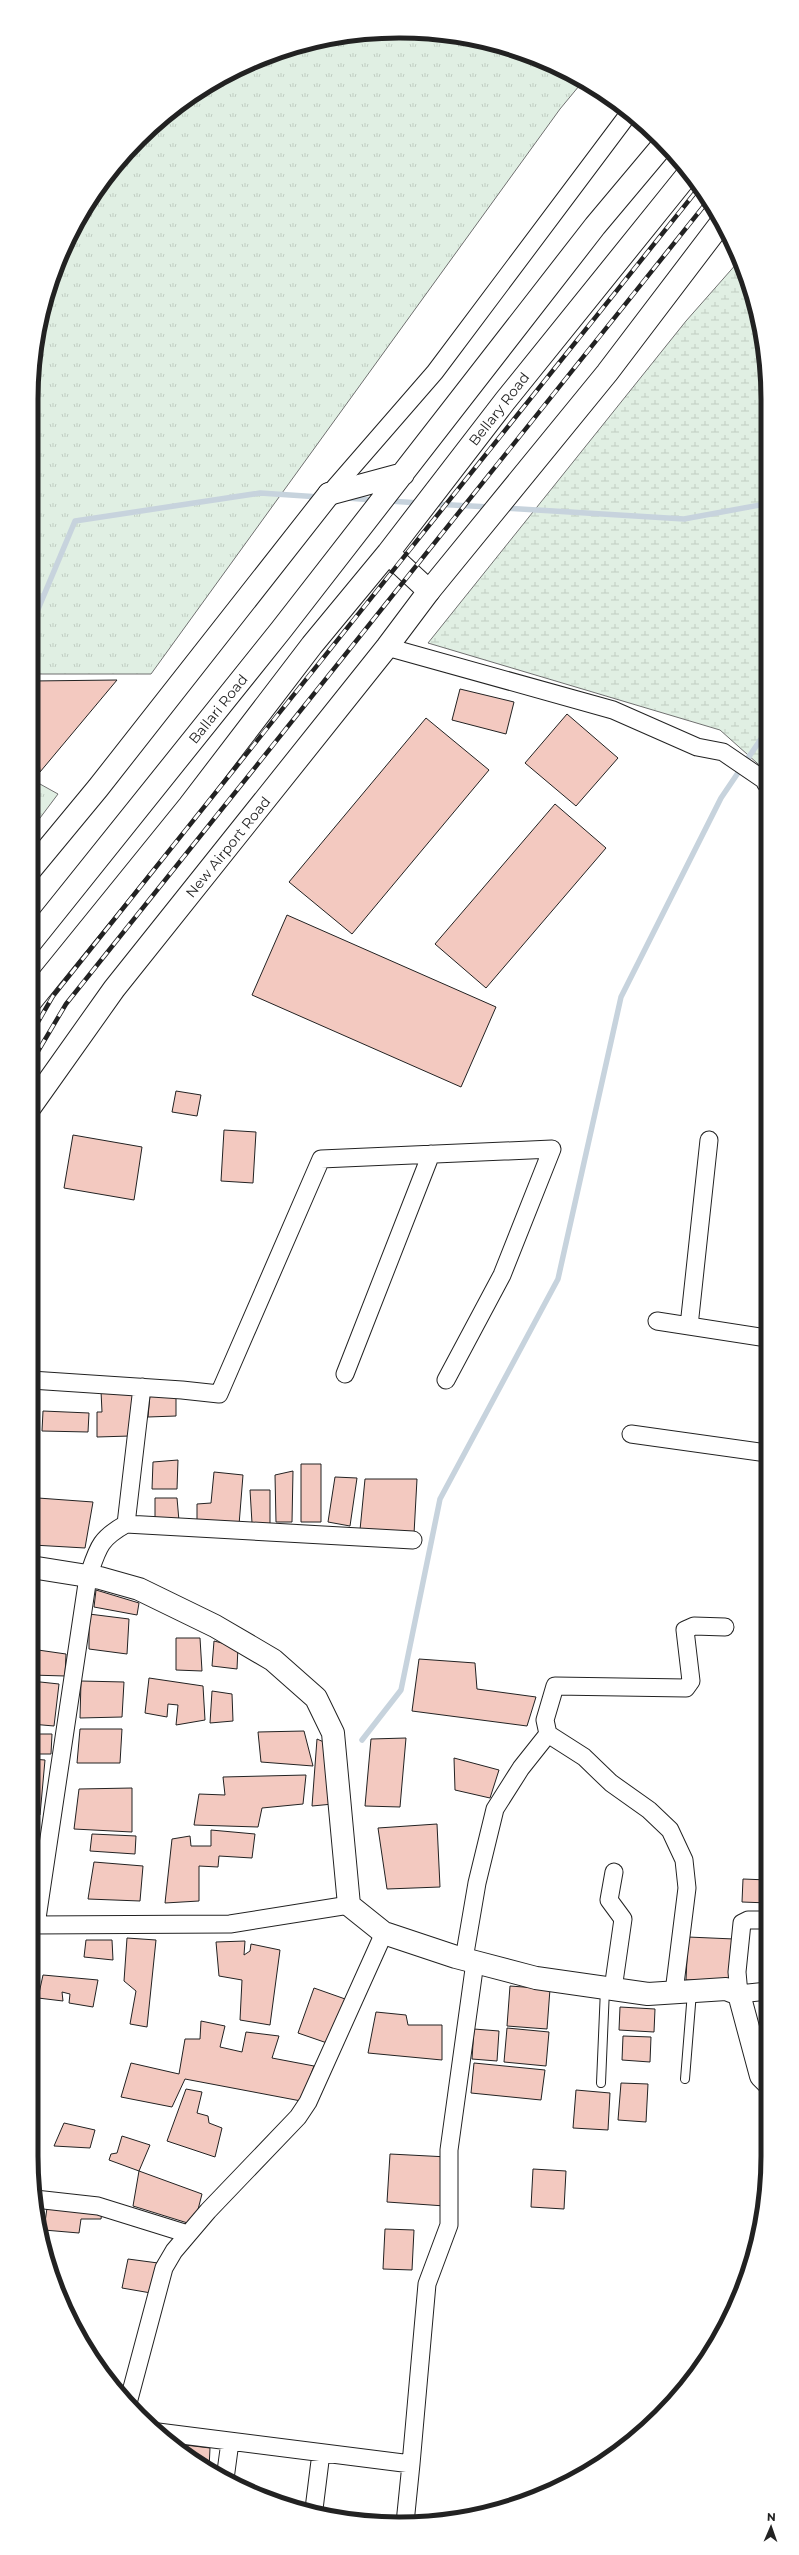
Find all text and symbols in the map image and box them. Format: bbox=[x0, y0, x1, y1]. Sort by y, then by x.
street label: Bellary Road bbox=[465, 369, 533, 449]
street label: Ballari Road bbox=[185, 671, 251, 747]
street label: New Airport Road bbox=[182, 793, 274, 901]
north arrow bbox=[751, 2507, 791, 2547]
text: N bbox=[767, 2510, 776, 2524]

